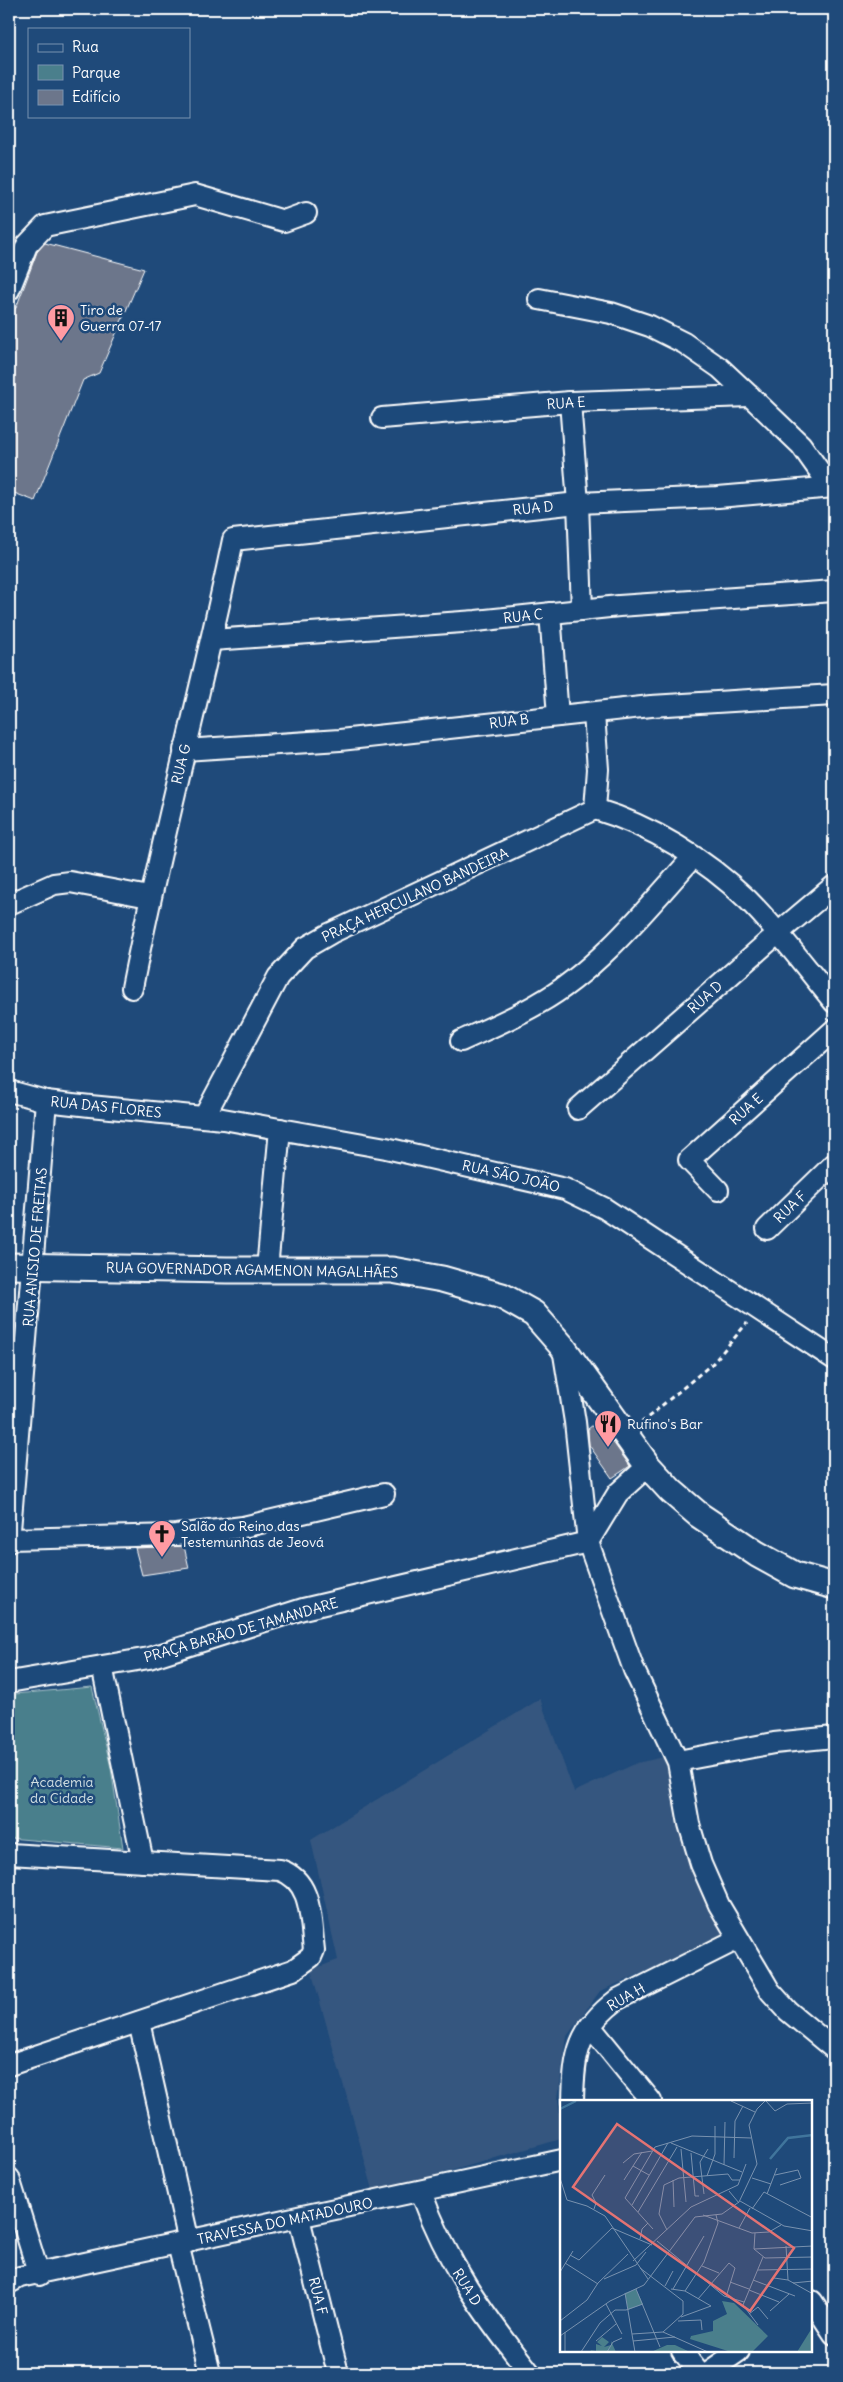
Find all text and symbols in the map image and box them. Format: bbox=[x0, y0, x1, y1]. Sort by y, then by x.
legend bbox=[28, 28, 190, 118]
text: Rua bbox=[72, 37, 99, 56]
text: Parque bbox=[72, 63, 120, 82]
text: Edifício bbox=[72, 87, 120, 106]
place label: Tiro de Guerra 07-17 bbox=[80, 301, 162, 335]
building icon: Tiro de Guerra 07-17 bbox=[46, 303, 76, 342]
street label: RUA E bbox=[546, 393, 586, 413]
street label: RUA D bbox=[512, 497, 554, 519]
street label: RUA C bbox=[502, 605, 544, 627]
street label: RUA B bbox=[488, 710, 530, 732]
street label: RUA G bbox=[167, 742, 195, 786]
street label: PRAÇA HERCULANO BANDEIRA bbox=[319, 844, 511, 946]
street label: RUA D bbox=[684, 977, 726, 1017]
street label: RUA E bbox=[725, 1089, 767, 1129]
street label: RUA DAS FLORES bbox=[50, 1092, 163, 1122]
street label: RUA SÃO JOÃO bbox=[460, 1156, 562, 1196]
street label: RUA ANISIO DE FREITAS bbox=[19, 1167, 51, 1327]
street label: RUA F bbox=[770, 1187, 810, 1227]
street label: RUA GOVERNADOR AGAMENON MAGALHÃES bbox=[106, 1258, 399, 1282]
restaurant icon: Rufino's Bar bbox=[593, 1409, 623, 1448]
place label: Rufino's Bar bbox=[627, 1415, 703, 1433]
place label: Salão do Reino das Testemunhas de Jeová bbox=[181, 1517, 324, 1551]
church icon: Salão do Reino das Testemunhas de Jeová bbox=[147, 1519, 177, 1558]
street label: PRAÇA BARÃO DE TAMANDARE bbox=[142, 1594, 340, 1666]
park label: Academia da Cidade bbox=[30, 1773, 94, 1807]
street label: RUA H bbox=[604, 1979, 648, 2015]
inset map bbox=[560, 2100, 813, 2352]
street label: TRAVESSA DO MATADOURO bbox=[196, 2194, 375, 2248]
street label: RUA D bbox=[449, 2265, 485, 2309]
street label: RUA F bbox=[305, 2275, 331, 2317]

